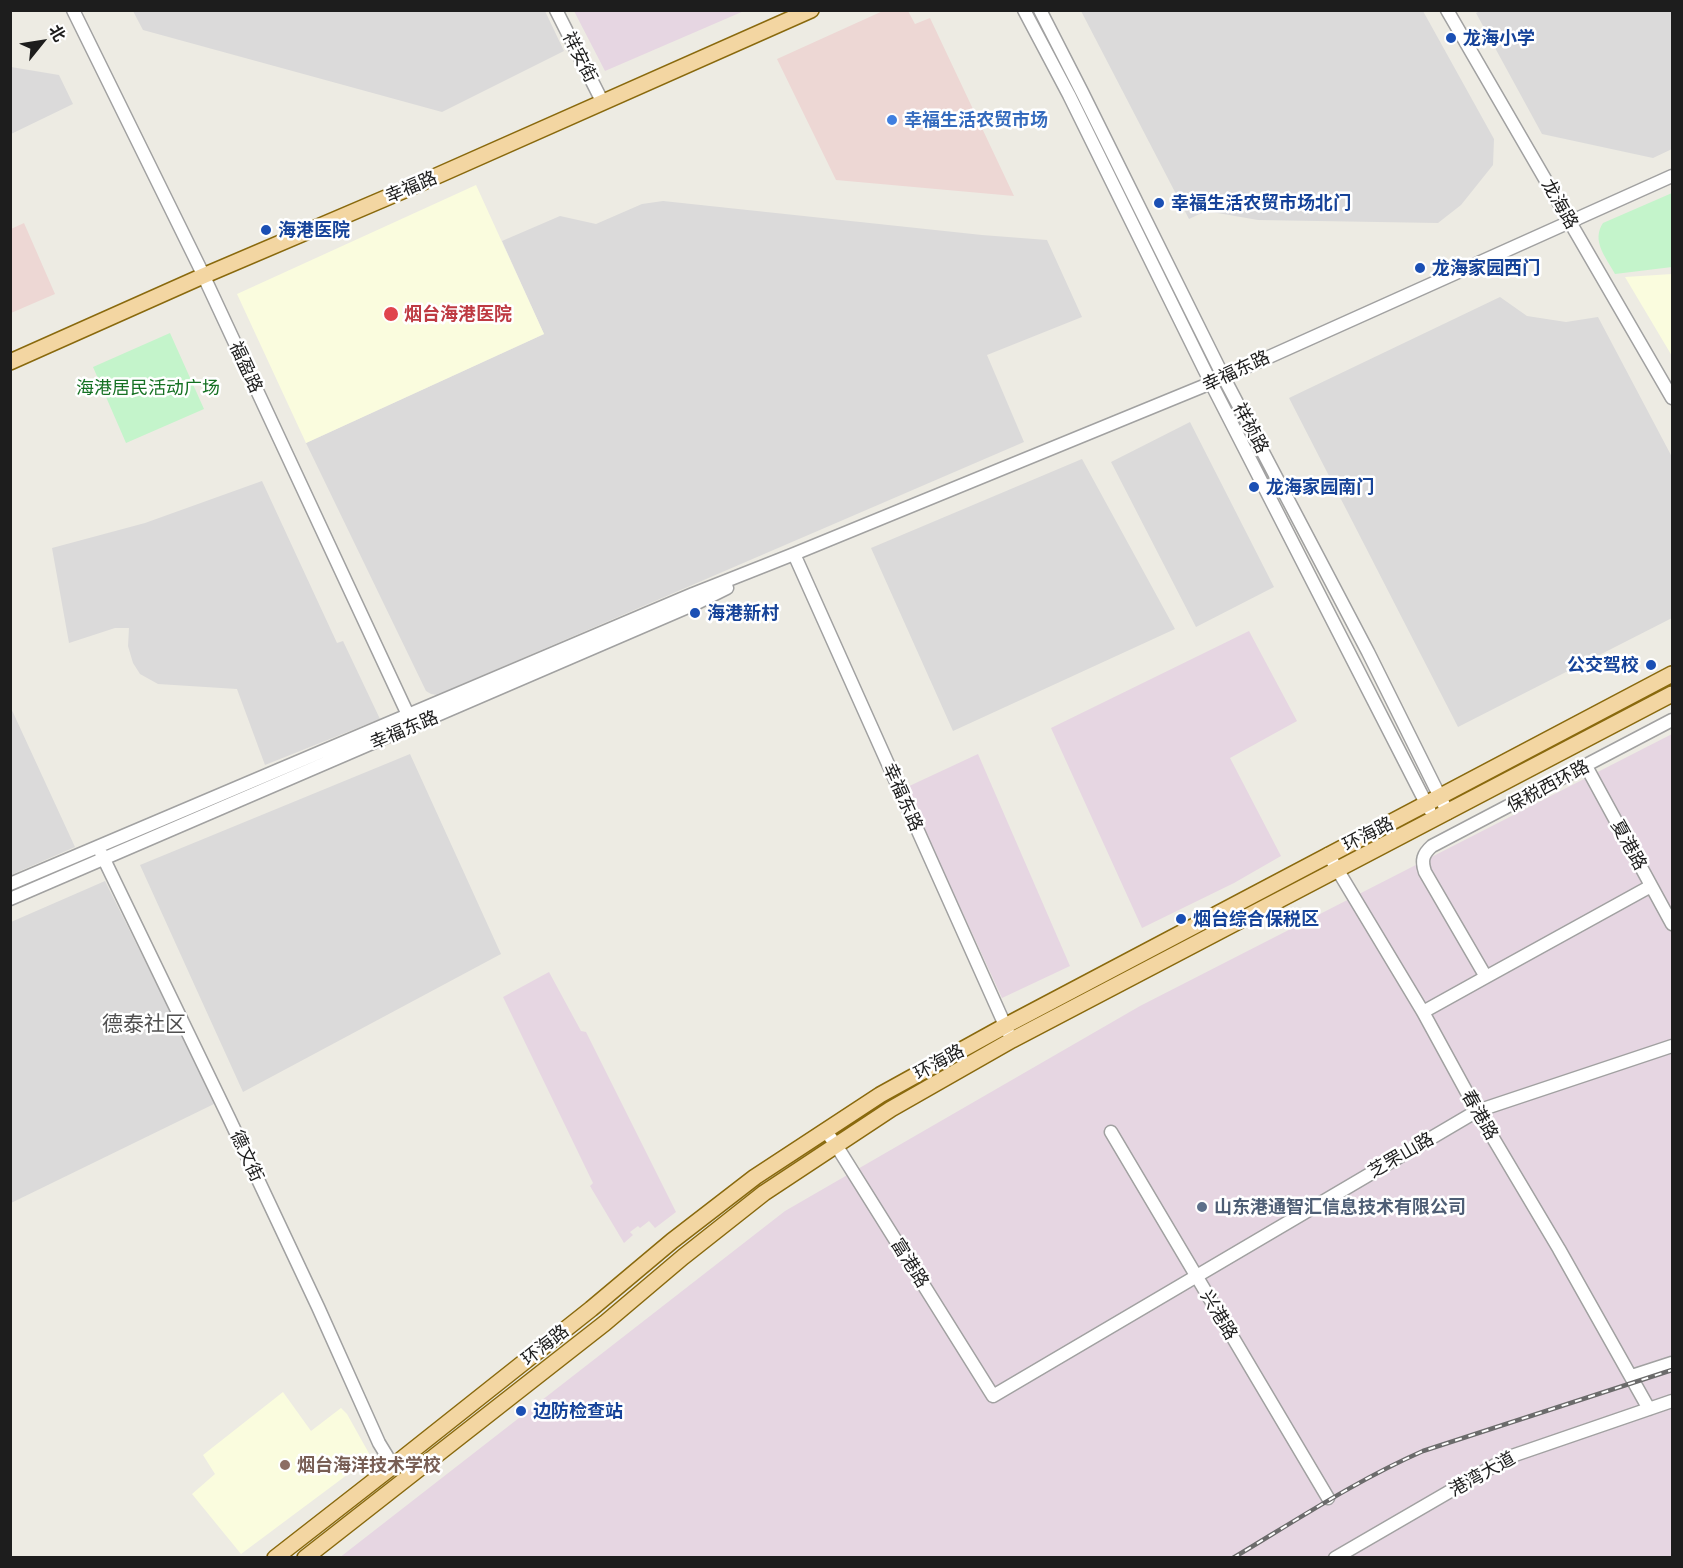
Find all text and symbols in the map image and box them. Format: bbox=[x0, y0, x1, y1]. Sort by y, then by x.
north arrow bbox=[12, 12, 72, 72]
text: 北 bbox=[46, 21, 70, 44]
place label: 龙海小学 bbox=[1463, 27, 1535, 49]
street label: 祥安街 bbox=[558, 28, 602, 86]
marker: 龙海小学 bbox=[1444, 31, 1458, 45]
place label: 幸福生活农贸市场 bbox=[904, 109, 1048, 131]
marker: 幸福生活农贸市场 bbox=[885, 113, 899, 127]
street label: 幸福路 bbox=[382, 167, 440, 207]
street label: 龙海路 bbox=[1537, 175, 1583, 233]
place label: 幸福生活农贸市场北门 bbox=[1171, 192, 1351, 214]
marker: 幸福生活农贸市场北门 bbox=[1152, 196, 1166, 210]
place label: 海港医院 bbox=[278, 219, 350, 241]
marker: 海港医院 bbox=[259, 223, 273, 237]
place label: 龙海家园西门 bbox=[1432, 257, 1540, 279]
marker: 龙海家园西门 bbox=[1413, 261, 1427, 275]
place label: 烟台海港医院 bbox=[404, 303, 512, 325]
marker: 烟台海港医院 bbox=[382, 305, 400, 323]
street label: 福盈路 bbox=[225, 338, 267, 396]
street label: 幸福东路 bbox=[1199, 346, 1273, 396]
park label: 海港居民活动广场 bbox=[76, 377, 220, 399]
street label: 祥祯路 bbox=[1229, 399, 1273, 457]
place label: 龙海家园南门 bbox=[1266, 476, 1374, 498]
marker: 龙海家园南门 bbox=[1247, 480, 1261, 494]
place label: 海港新村 bbox=[707, 602, 779, 624]
marker: 海港新村 bbox=[688, 606, 702, 620]
place label: 公交驾校 bbox=[1567, 654, 1639, 676]
marker: 公交驾校 bbox=[1644, 658, 1658, 672]
street label: 幸福东路 bbox=[367, 706, 441, 754]
street label: 保税西环路 bbox=[1503, 755, 1593, 817]
street label: 幸福东路 bbox=[878, 760, 928, 834]
street label: 环海路 bbox=[1339, 812, 1397, 856]
street label: 夏港路 bbox=[1606, 816, 1652, 874]
place label: 烟台综合保税区 bbox=[1193, 908, 1319, 930]
marker: 烟台综合保税区 bbox=[1174, 912, 1188, 926]
district label: 德泰社区 bbox=[102, 1011, 186, 1037]
street label: 环海路 bbox=[910, 1039, 968, 1085]
street label: 春港路 bbox=[1457, 1086, 1503, 1144]
street label: 德文街 bbox=[226, 1127, 268, 1185]
street label: 芝罘山路 bbox=[1364, 1128, 1438, 1182]
place label: 山东港通智汇信息技术有限公司 bbox=[1214, 1196, 1466, 1218]
marker: 山东港通智汇信息技术有限公司 bbox=[1195, 1200, 1209, 1214]
street label: 富港路 bbox=[887, 1234, 933, 1292]
street label: 兴港路 bbox=[1196, 1286, 1242, 1344]
street label: 环海路 bbox=[517, 1320, 573, 1370]
place label: 边防检查站 bbox=[533, 1400, 623, 1422]
marker: 边防检查站 bbox=[514, 1404, 528, 1418]
street label: 港湾大道 bbox=[1445, 1447, 1519, 1501]
place label: 烟台海洋技术学校 bbox=[297, 1454, 441, 1476]
marker: 烟台海洋技术学校 bbox=[278, 1458, 292, 1472]

